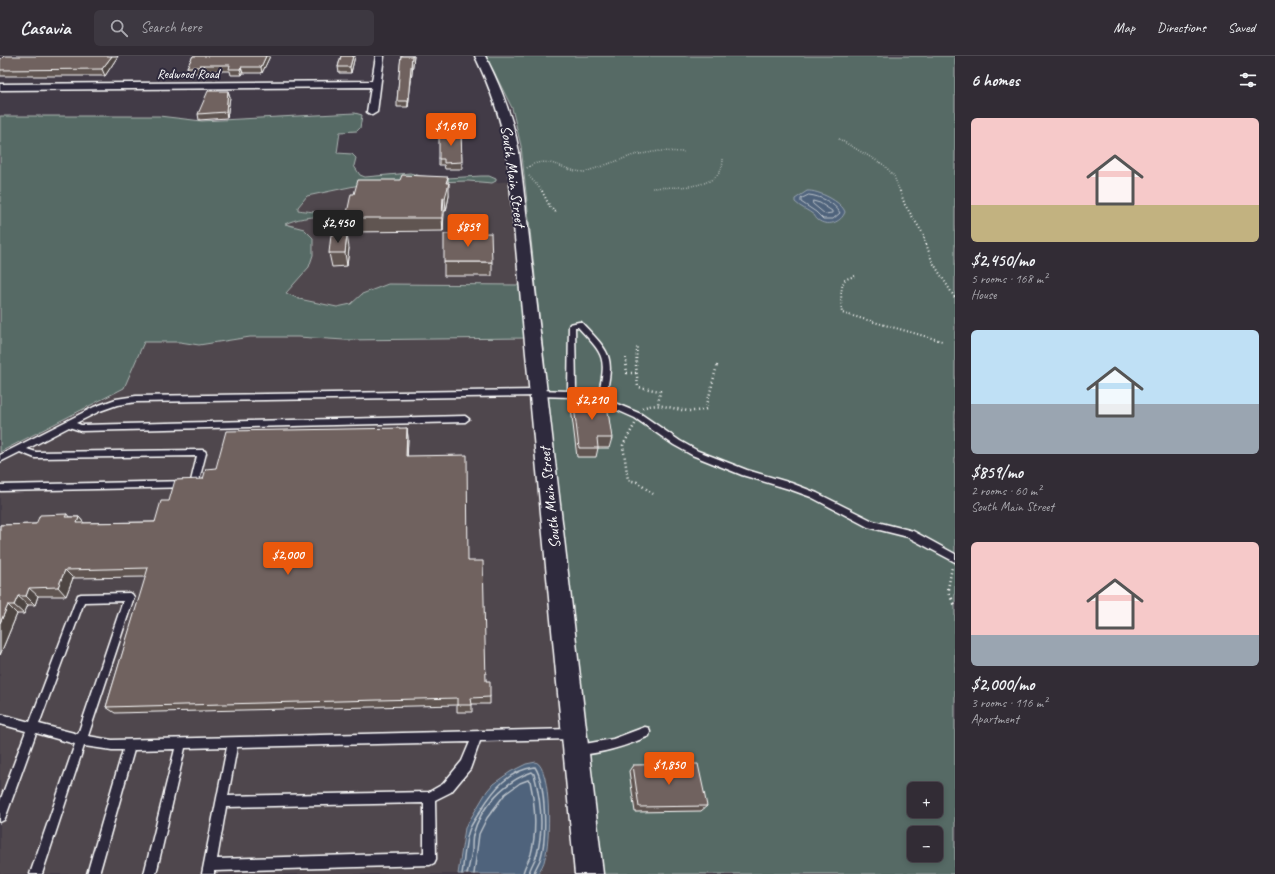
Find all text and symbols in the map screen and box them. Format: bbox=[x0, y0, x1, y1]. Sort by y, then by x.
search box bbox=[94, 10, 374, 46]
text: Casavia bbox=[20, 16, 70, 40]
icon: search bbox=[108, 17, 130, 39]
text: Search here bbox=[140, 18, 202, 37]
text: Map bbox=[1114, 19, 1135, 36]
text: Directions bbox=[1157, 19, 1206, 36]
text: Saved bbox=[1228, 19, 1255, 36]
street label: Redwood Road bbox=[157, 66, 221, 82]
icon: filters bbox=[1237, 69, 1259, 91]
text: 6 homes bbox=[971, 70, 1019, 91]
pin: $1,690 bbox=[418, 113, 484, 147]
text: $1,690 bbox=[435, 118, 467, 134]
street label: South Main Street bbox=[496, 124, 530, 231]
icon: home bbox=[1079, 144, 1151, 216]
pin: $2,450 bbox=[305, 210, 371, 244]
pin: $859 bbox=[444, 214, 492, 248]
text: $2,450 bbox=[322, 215, 354, 231]
text: $859 bbox=[456, 219, 480, 235]
text: $2,450/mo bbox=[971, 250, 1034, 271]
text: 5 rooms · 168 m² bbox=[971, 271, 1047, 287]
text: House bbox=[971, 287, 996, 303]
icon: home bbox=[1079, 356, 1151, 428]
pin: $2,210 bbox=[559, 387, 625, 421]
text: $2,210 bbox=[576, 392, 608, 408]
street label: South Main Street bbox=[534, 443, 565, 550]
text: $859/mo bbox=[971, 462, 1023, 483]
text: 2 rooms · 60 m² bbox=[971, 483, 1041, 499]
text: South Main Street bbox=[971, 499, 1054, 515]
pin: $2,000 bbox=[255, 542, 321, 576]
text: $2,000 bbox=[272, 547, 304, 563]
icon: home bbox=[1079, 568, 1151, 640]
text: $2,000/mo bbox=[971, 674, 1034, 695]
text: 3 rooms · 116 m² bbox=[971, 695, 1047, 711]
text: Apartment bbox=[971, 711, 1019, 727]
pin: $1,850 bbox=[636, 752, 702, 786]
text: $1,850 bbox=[653, 757, 685, 773]
map controls bbox=[907, 782, 943, 862]
button: + bbox=[907, 782, 943, 818]
button: − bbox=[907, 826, 943, 862]

